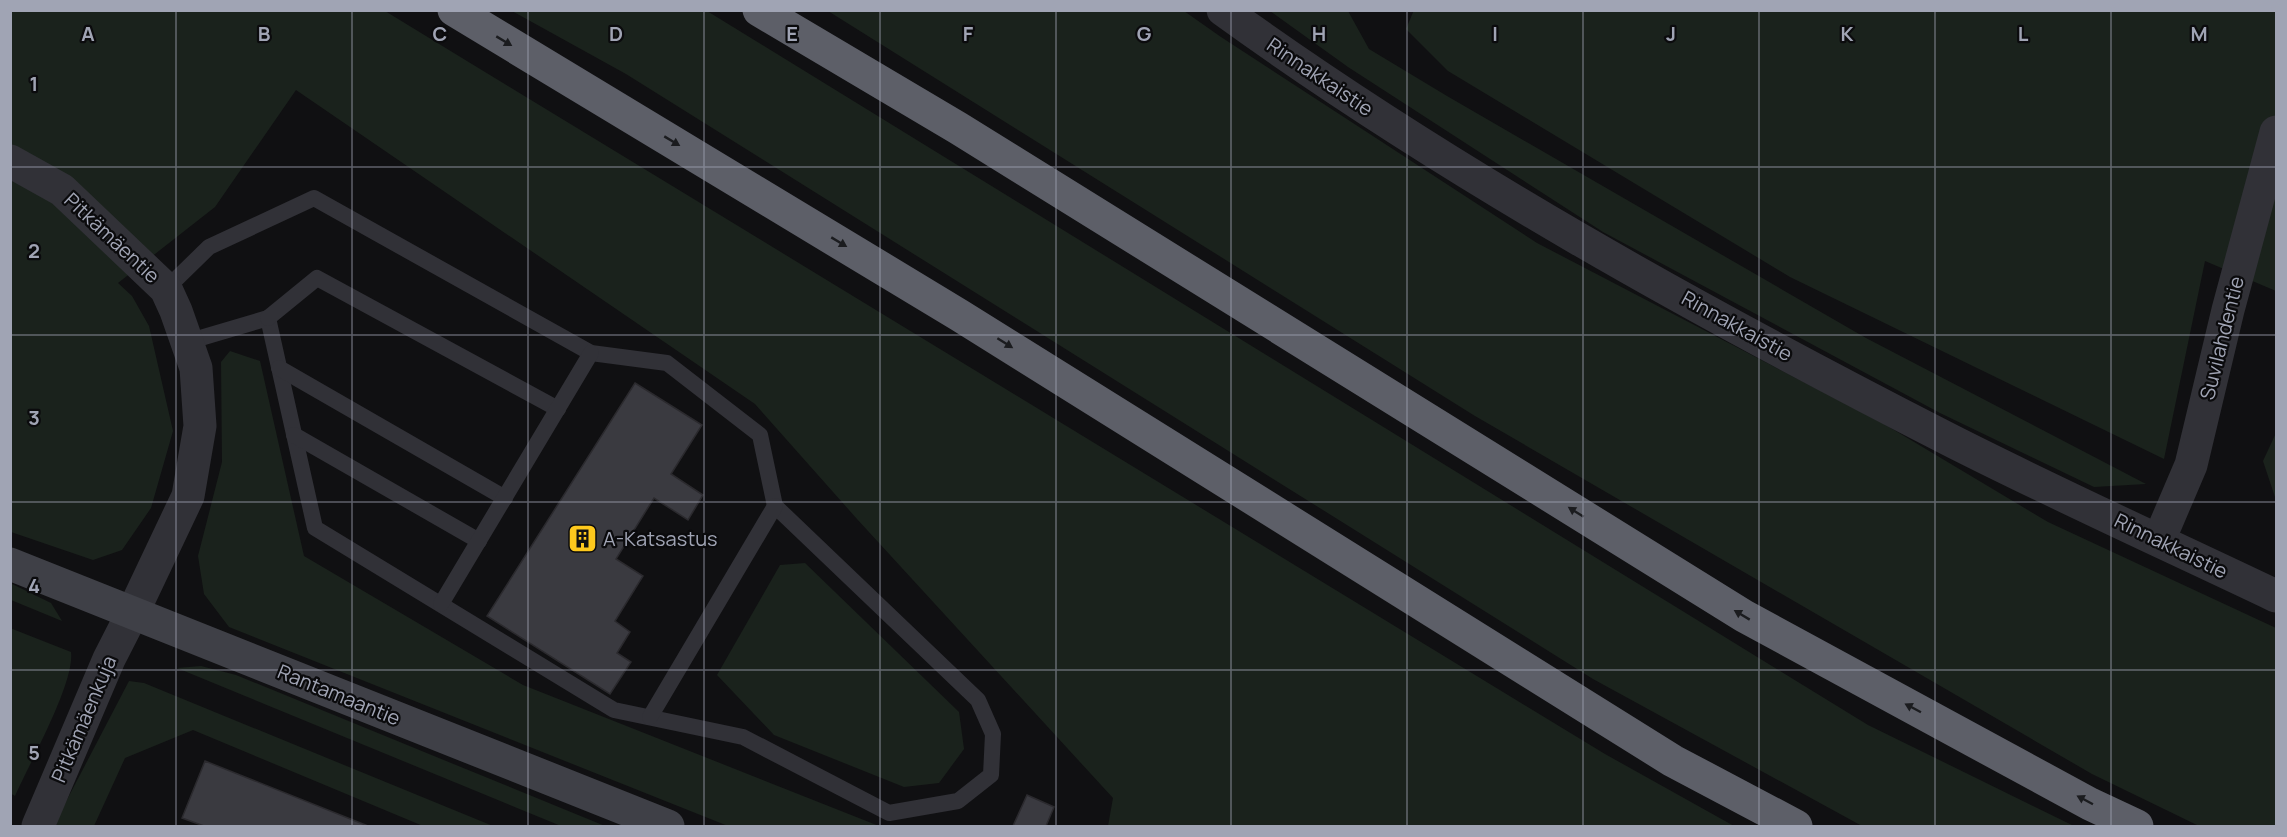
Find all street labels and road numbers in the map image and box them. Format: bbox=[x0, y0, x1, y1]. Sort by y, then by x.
street label: Rinnakkaistie bbox=[1262, 31, 1379, 122]
street label: Pitkämäentie bbox=[59, 186, 166, 289]
street label: Suvilahdentie bbox=[2193, 273, 2250, 402]
street label: Rinnakkaistie bbox=[1677, 284, 1797, 367]
street label: Rinnakkaistie bbox=[2110, 507, 2232, 585]
street label: Pitkämäenkuja bbox=[45, 651, 122, 786]
street label: Rantamaantie bbox=[274, 658, 405, 731]

